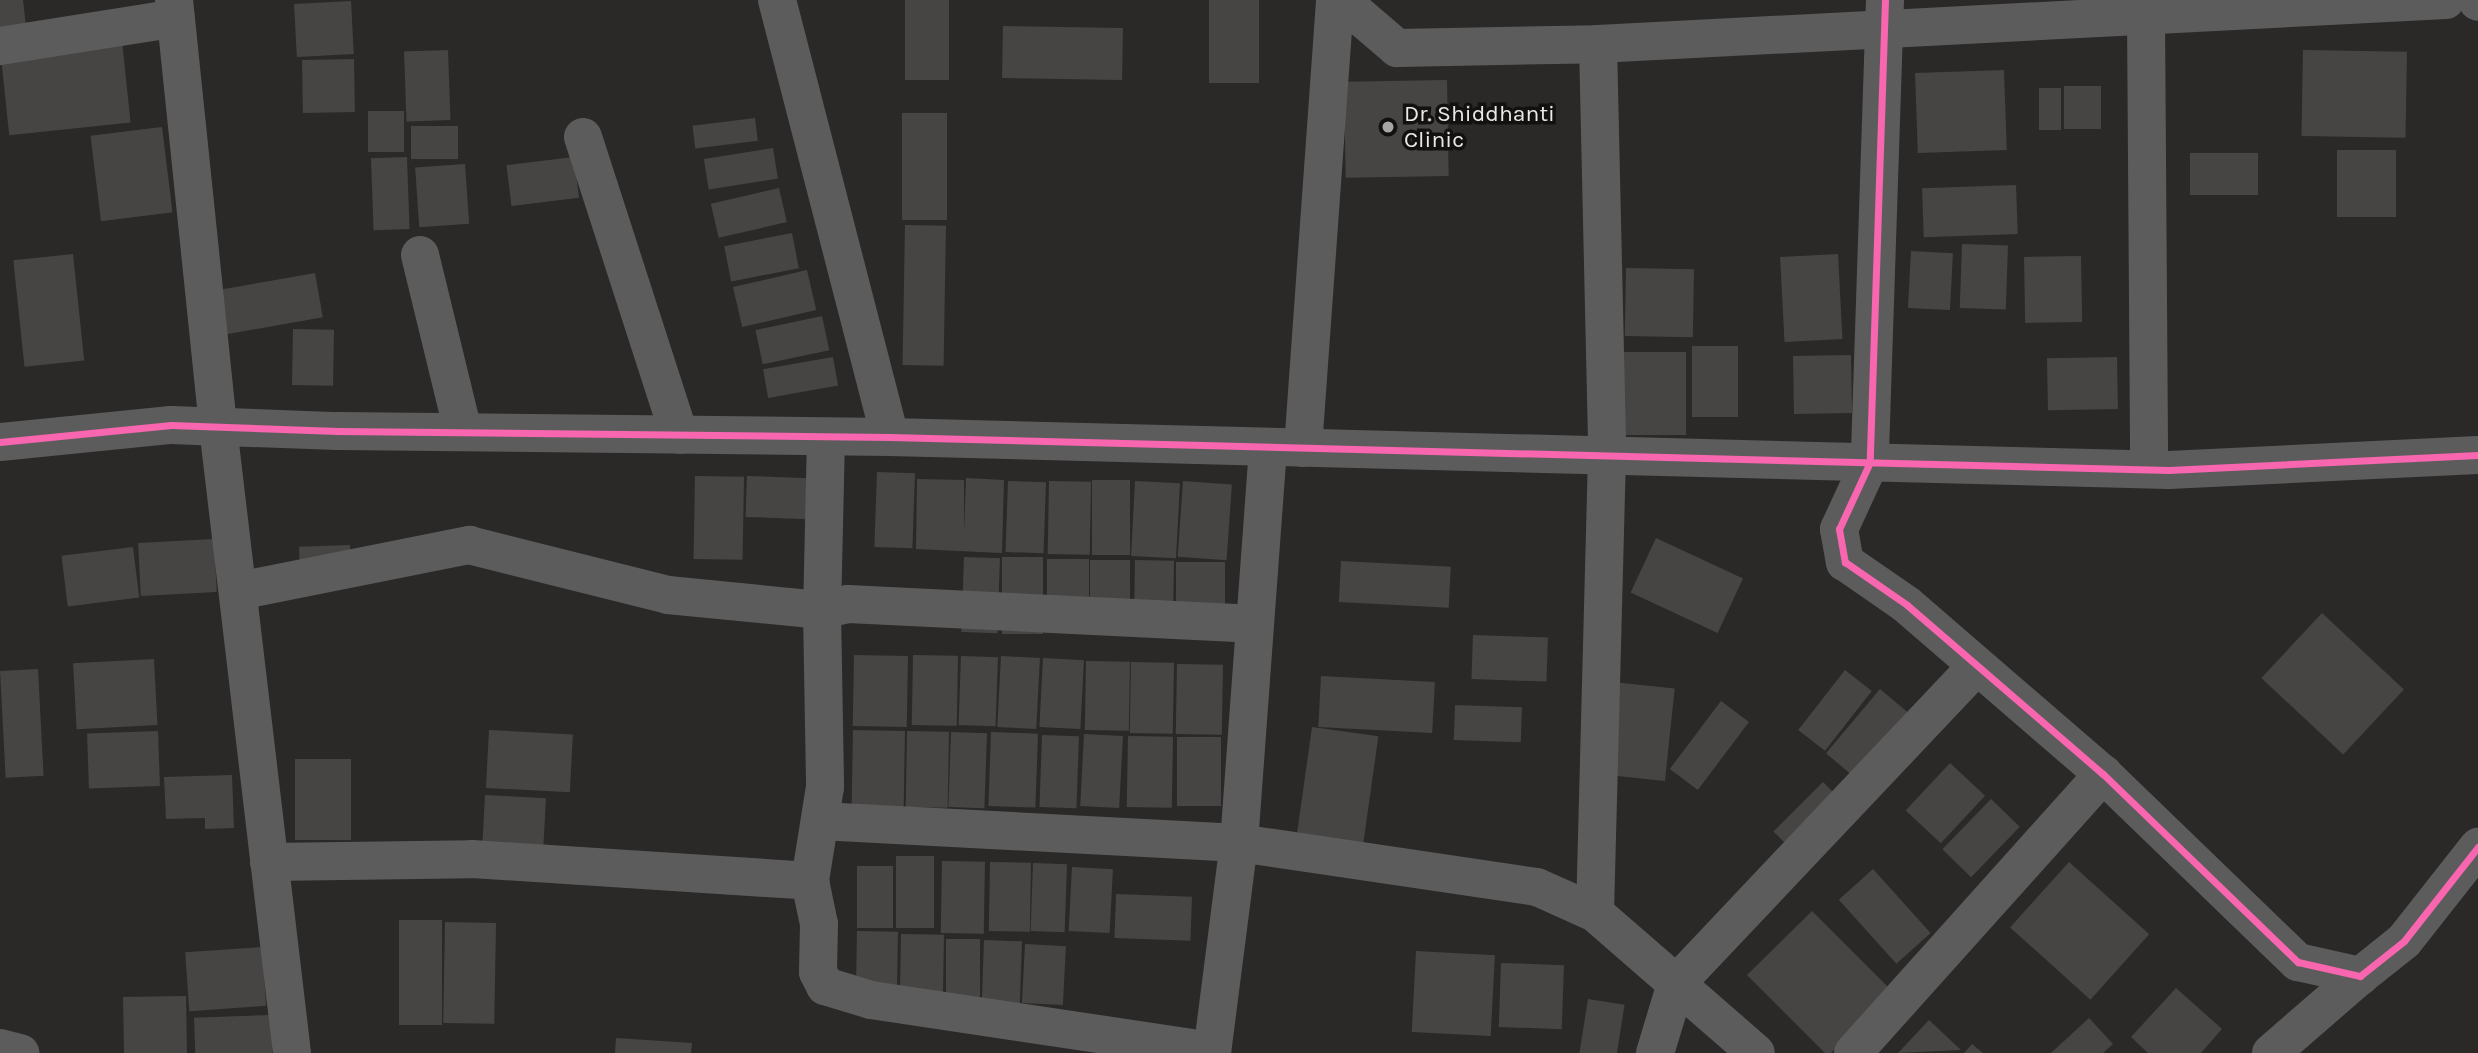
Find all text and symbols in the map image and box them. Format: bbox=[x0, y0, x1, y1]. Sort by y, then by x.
place label: Dr. Shiddhanti Clinic bbox=[1404, 100, 1555, 154]
marker: Dr. Shiddhanti Clinic bbox=[1378, 117, 1398, 137]

